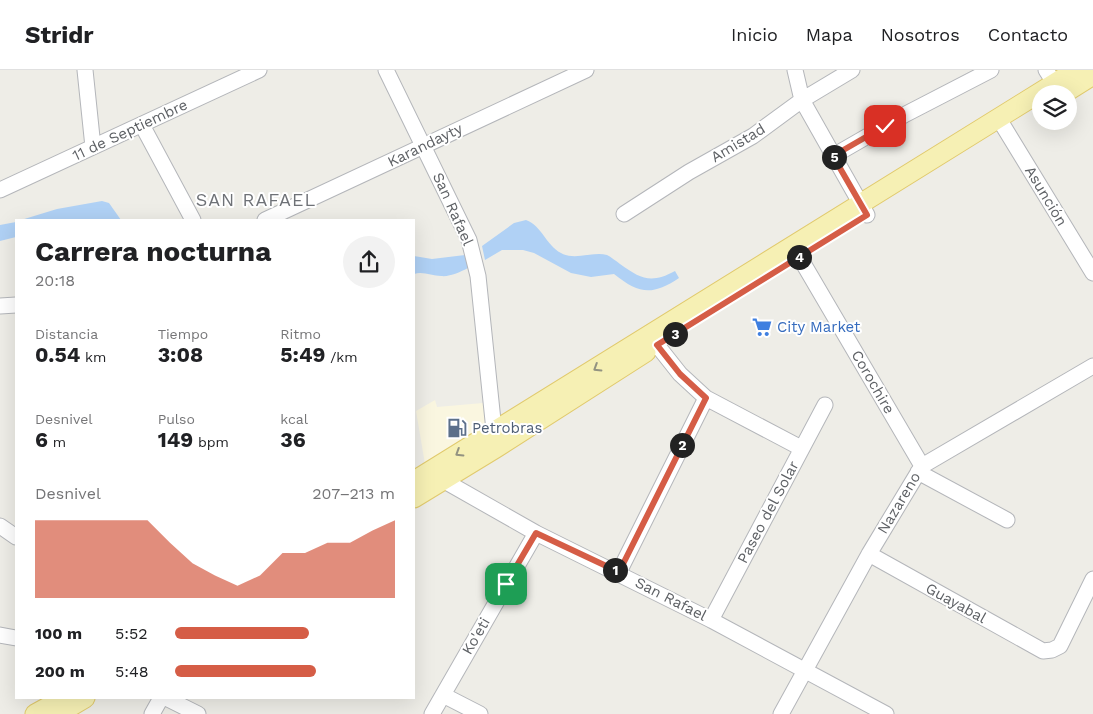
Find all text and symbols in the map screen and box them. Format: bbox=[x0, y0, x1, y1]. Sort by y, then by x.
text: Stridr bbox=[25, 21, 94, 49]
text: Inicio bbox=[731, 24, 778, 45]
text: Mapa bbox=[806, 24, 853, 45]
text: Nosotros bbox=[881, 24, 960, 45]
text: Contacto bbox=[988, 24, 1068, 45]
map controls bbox=[1032, 85, 1077, 130]
button: layers bbox=[1032, 85, 1077, 130]
street label: 11 de Septiembre bbox=[70, 95, 190, 165]
pin bbox=[864, 105, 906, 147]
icon: check bbox=[871, 112, 899, 140]
street label: Karandayty bbox=[385, 119, 466, 171]
street label: Amistad bbox=[708, 120, 768, 166]
pin: 5 bbox=[822, 144, 846, 170]
text: 5 bbox=[830, 149, 839, 165]
street label: Asunción bbox=[1021, 163, 1071, 229]
street label: San Rafael bbox=[429, 170, 477, 249]
district label: SAN RAFAEL bbox=[196, 189, 316, 210]
text: Carrera nocturna bbox=[35, 235, 271, 268]
button: share bbox=[343, 236, 395, 288]
pin: 4 bbox=[786, 244, 812, 270]
text: 4 bbox=[795, 249, 804, 265]
text: 20:18 bbox=[35, 271, 75, 290]
supermarket icon: City Market bbox=[751, 316, 773, 338]
place label: City Market bbox=[777, 318, 861, 336]
pin: 3 bbox=[662, 322, 688, 346]
text: Distancia bbox=[35, 326, 98, 342]
text: Tiempo bbox=[158, 326, 208, 342]
text: Ritmo bbox=[280, 326, 321, 342]
text: 3 bbox=[671, 326, 680, 342]
text: 0.54 bbox=[35, 342, 80, 367]
text: 3:08 bbox=[158, 342, 203, 367]
text: 5:49 bbox=[280, 342, 325, 367]
street label: Corochire bbox=[848, 347, 898, 417]
text: km bbox=[80, 349, 106, 365]
text: /km bbox=[325, 349, 358, 365]
one-way arrow bbox=[593, 361, 602, 371]
text: Desnivel bbox=[35, 411, 93, 427]
text: Pulso bbox=[158, 411, 195, 427]
text: kcal bbox=[280, 411, 308, 427]
fuel station icon: Petrobras bbox=[446, 417, 468, 439]
place label: Petrobras bbox=[472, 419, 542, 437]
text: 6 bbox=[35, 427, 48, 452]
text: 149 bbox=[158, 427, 193, 452]
text: 36 bbox=[280, 427, 306, 452]
pin: 2 bbox=[670, 432, 694, 458]
text: m bbox=[48, 434, 66, 450]
text: bpm bbox=[193, 434, 229, 450]
text: 2 bbox=[678, 437, 687, 453]
one-way arrow bbox=[455, 447, 464, 457]
street label: Paseo del Solar bbox=[733, 458, 803, 566]
street label: Nazareno bbox=[874, 469, 924, 537]
text: Desnivel bbox=[35, 484, 101, 503]
text: 207–213 m bbox=[312, 484, 395, 503]
pin: 1 bbox=[602, 558, 628, 582]
text: 1 bbox=[612, 562, 619, 578]
pin bbox=[485, 563, 527, 605]
icon: arrive bbox=[492, 570, 520, 598]
street label: San Rafael bbox=[632, 573, 710, 625]
street label: Guayabal bbox=[922, 579, 990, 627]
street label: Ko'eti bbox=[458, 614, 494, 658]
text: 100 m bbox=[35, 624, 82, 643]
text: 5:52 bbox=[115, 624, 148, 643]
text: 200 m bbox=[35, 662, 85, 681]
text: 5:48 bbox=[115, 662, 149, 681]

